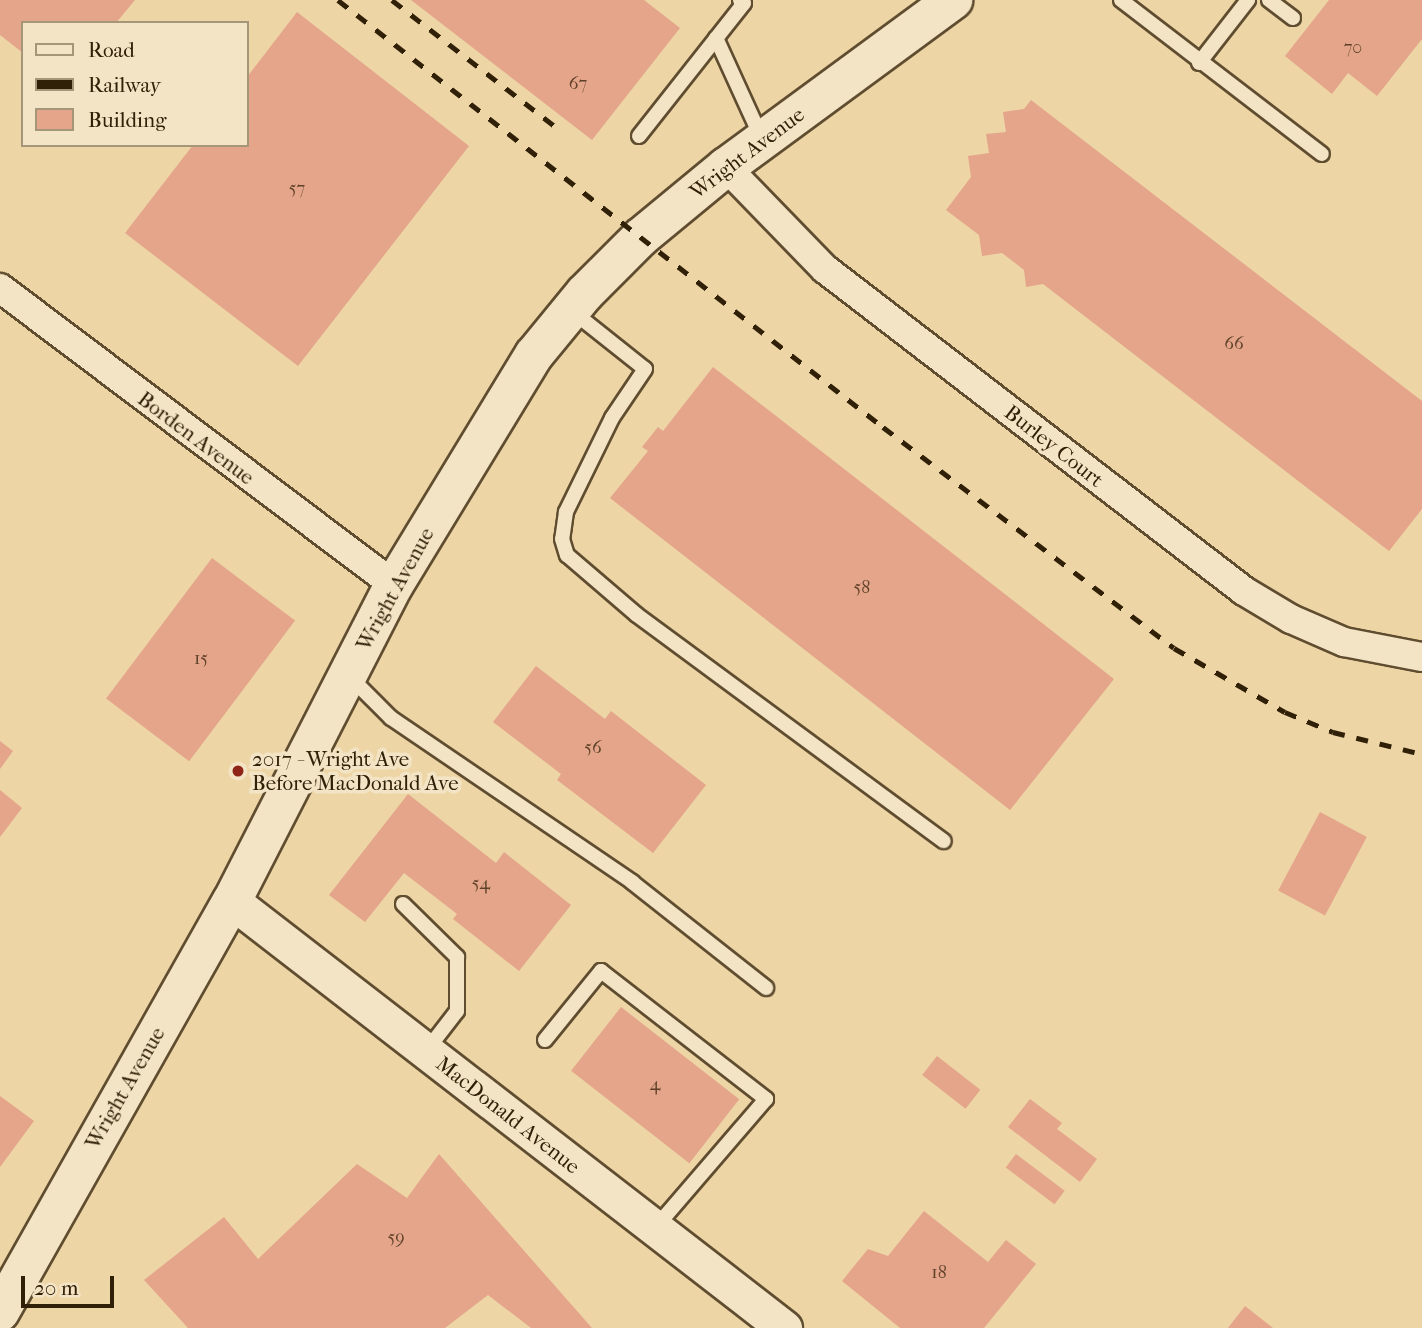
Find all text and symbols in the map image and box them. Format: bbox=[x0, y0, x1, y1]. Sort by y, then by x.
legend bbox=[21, 21, 248, 147]
house number: 70 bbox=[1344, 37, 1362, 59]
text: Road bbox=[88, 38, 135, 62]
text: Railway bbox=[88, 73, 161, 97]
house number: 67 bbox=[569, 73, 587, 95]
street label: Wright Avenue bbox=[685, 102, 809, 204]
text: Building bbox=[88, 108, 166, 132]
house number: 57 bbox=[289, 178, 305, 200]
house number: 66 bbox=[1224, 333, 1244, 355]
street label: Borden Avenue bbox=[133, 386, 259, 490]
street label: Burley Court bbox=[999, 400, 1109, 492]
street label: Wright Avenue bbox=[351, 523, 439, 655]
house number: 58 bbox=[854, 577, 870, 599]
house number: 15 bbox=[194, 648, 208, 670]
house number: 56 bbox=[584, 737, 602, 759]
place label: 2017 - Wright Ave Before MacDonald Ave bbox=[252, 746, 459, 796]
marker: 2017 - Wright Ave Before MacDonald Ave bbox=[230, 763, 246, 779]
house number: 54 bbox=[472, 873, 490, 895]
street label: Wright Avenue bbox=[80, 1022, 170, 1154]
street label: MacDonald Avenue bbox=[431, 1051, 585, 1179]
house number: 4 bbox=[650, 1074, 660, 1096]
house number: 59 bbox=[387, 1227, 405, 1249]
scale bar bbox=[24, 1262, 117, 1306]
house number: 18 bbox=[931, 1262, 947, 1284]
text: 20 m bbox=[34, 1276, 78, 1300]

